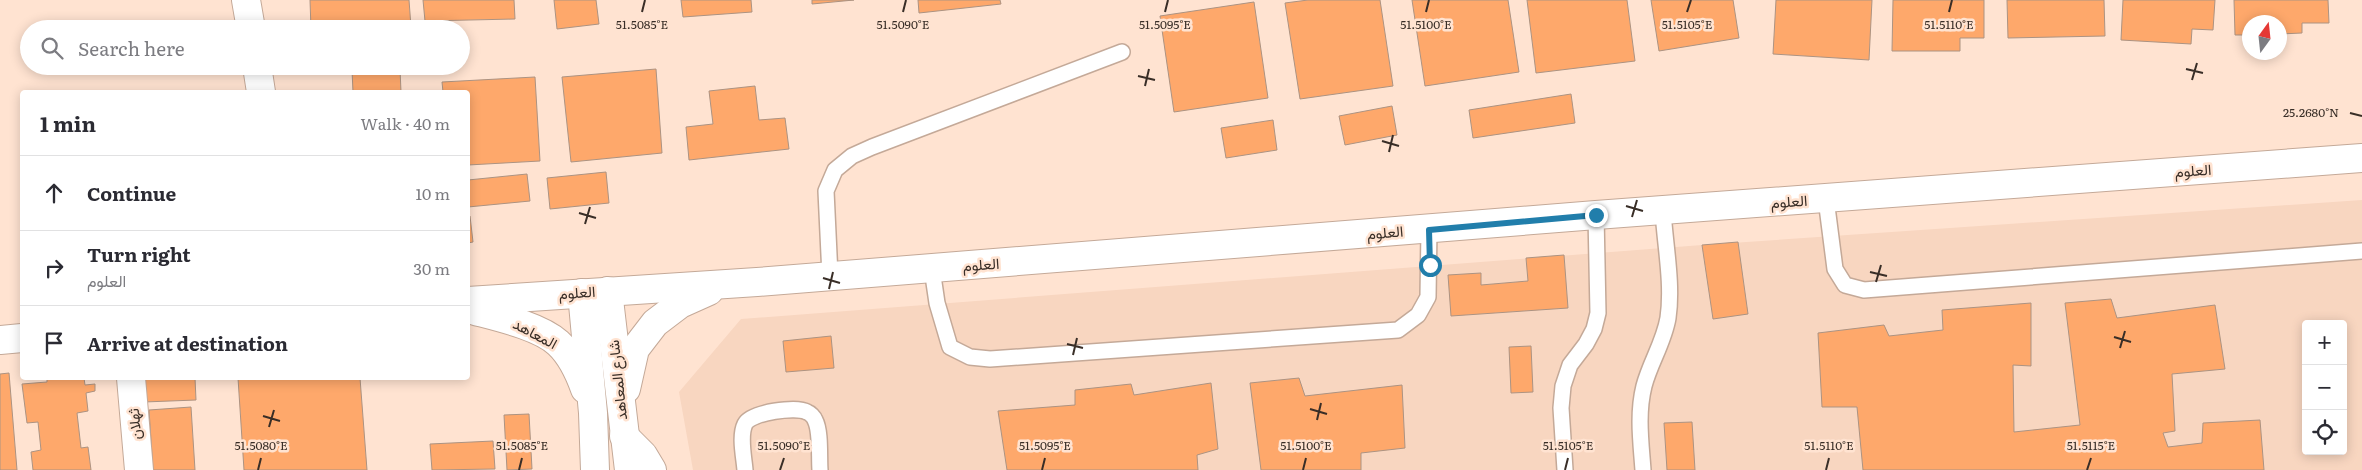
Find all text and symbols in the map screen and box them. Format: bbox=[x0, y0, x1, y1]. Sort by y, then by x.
text: 51.5085°E bbox=[616, 15, 669, 33]
text: 51.5090°E bbox=[877, 15, 930, 33]
text: 51.5095°E bbox=[1139, 15, 1191, 33]
text: 51.5100°E bbox=[1400, 15, 1452, 33]
text: 51.5105°E bbox=[1662, 15, 1713, 33]
text: 51.5110°E bbox=[1924, 15, 1974, 33]
north arrow bbox=[2242, 15, 2287, 60]
search box bbox=[20, 20, 470, 75]
icon: search bbox=[38, 34, 66, 62]
text: Search here bbox=[78, 34, 185, 62]
text: 25.2680°N bbox=[2283, 103, 2339, 121]
text: 1 min bbox=[40, 107, 96, 138]
text: Walk · 40 m bbox=[361, 111, 450, 135]
street label: العلوم bbox=[2174, 157, 2212, 182]
icon: ahead bbox=[40, 179, 68, 207]
text: Continue bbox=[87, 179, 176, 207]
text: 10 m bbox=[416, 181, 450, 205]
street label: العلوم bbox=[1770, 188, 1808, 213]
route end bbox=[1585, 204, 1608, 227]
street label: العلوم bbox=[1366, 218, 1404, 245]
text: Turn right bbox=[87, 240, 191, 268]
street label: العلوم bbox=[962, 251, 1000, 276]
icon: right bbox=[40, 254, 68, 282]
route start bbox=[1419, 254, 1442, 277]
text: 30 m bbox=[413, 256, 450, 280]
text: العلوم bbox=[87, 268, 126, 292]
street label: العلوم bbox=[558, 279, 596, 304]
street label: المعاهد bbox=[509, 311, 562, 354]
map controls bbox=[2302, 320, 2347, 455]
button: + bbox=[2302, 320, 2347, 365]
icon: arrive bbox=[40, 329, 68, 357]
text: Arrive at destination bbox=[87, 329, 288, 357]
street label: شارع المعاهد bbox=[601, 339, 633, 421]
button: − bbox=[2302, 365, 2347, 410]
street label: ثهلان bbox=[121, 407, 146, 441]
button: locate bbox=[2302, 410, 2347, 455]
text: 51.5080°E bbox=[234, 436, 288, 454]
text: 51.5085°E bbox=[496, 436, 549, 454]
text: 51.5090°E bbox=[758, 436, 811, 454]
text: 51.5095°E bbox=[1019, 436, 1071, 454]
text: 51.5100°E bbox=[1280, 436, 1332, 454]
text: 51.5105°E bbox=[1543, 436, 1594, 454]
text: 51.5110°E bbox=[1804, 436, 1854, 454]
text: 51.5115°E bbox=[2067, 436, 2116, 454]

